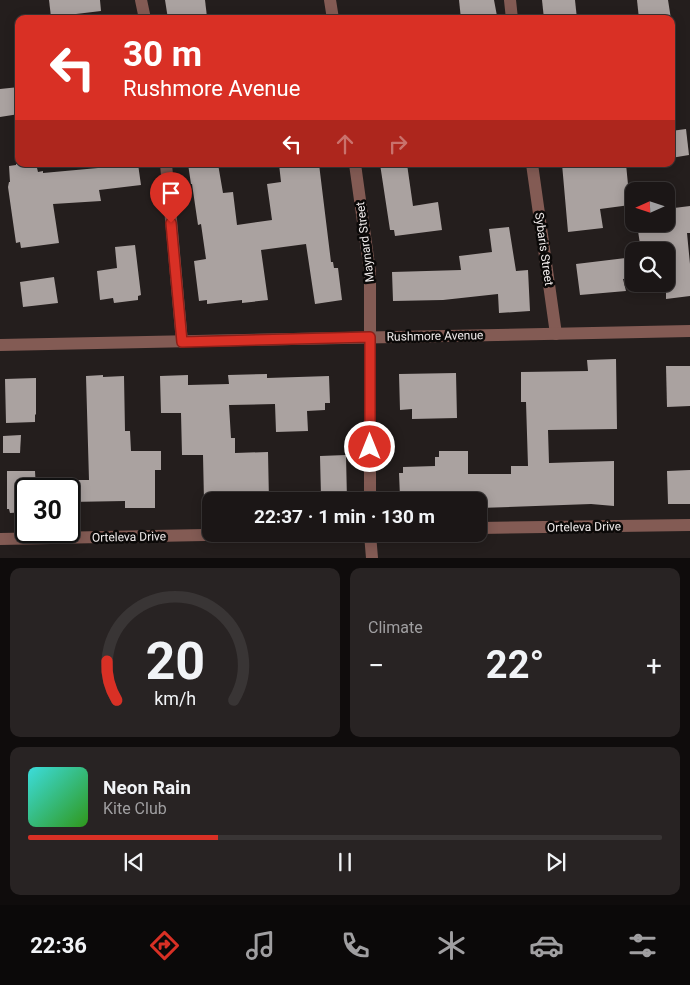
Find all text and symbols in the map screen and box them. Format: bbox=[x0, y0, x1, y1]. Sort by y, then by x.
text: 30 m bbox=[123, 34, 202, 75]
icon: left bbox=[40, 35, 105, 100]
text: Rushmore Avenue bbox=[123, 76, 300, 101]
icon: left bbox=[278, 130, 306, 158]
icon: ahead bbox=[331, 130, 359, 158]
icon: right bbox=[384, 130, 412, 158]
pin bbox=[150, 172, 192, 223]
icon: arrive bbox=[157, 179, 185, 207]
north arrow bbox=[625, 182, 675, 232]
map controls bbox=[625, 182, 675, 292]
street label: Maynard Street bbox=[353, 201, 377, 283]
street label: Sybaris Street bbox=[532, 211, 556, 287]
button: search bbox=[625, 242, 675, 292]
street label: Rushmore Avenue bbox=[387, 328, 483, 344]
position arrow bbox=[343, 420, 395, 472]
speed limit sign: 30 bbox=[15, 478, 80, 543]
text: 22:37 · 1 min · 130 m bbox=[254, 505, 435, 528]
street label: Orteleva Drive bbox=[547, 519, 621, 535]
street label: Orteleva Drive bbox=[92, 529, 166, 545]
text: Climate bbox=[368, 618, 423, 637]
text: 20 bbox=[145, 631, 205, 692]
text: 22° bbox=[486, 643, 544, 687]
text: − bbox=[368, 649, 384, 682]
text: + bbox=[646, 649, 662, 682]
text: km/h bbox=[154, 688, 196, 709]
text: Neon Rain bbox=[103, 776, 191, 799]
text: Kite Club bbox=[103, 799, 167, 818]
icon: previous bbox=[120, 848, 148, 876]
icon: pause bbox=[331, 848, 359, 876]
icon: next bbox=[542, 848, 570, 876]
icon: directions bbox=[147, 928, 182, 963]
icon: music bbox=[243, 928, 278, 963]
icon: phone bbox=[338, 928, 373, 963]
icon: climate bbox=[434, 928, 469, 963]
icon: car bbox=[529, 928, 564, 963]
icon: filters bbox=[625, 928, 660, 963]
text: 22:36 bbox=[30, 933, 87, 958]

